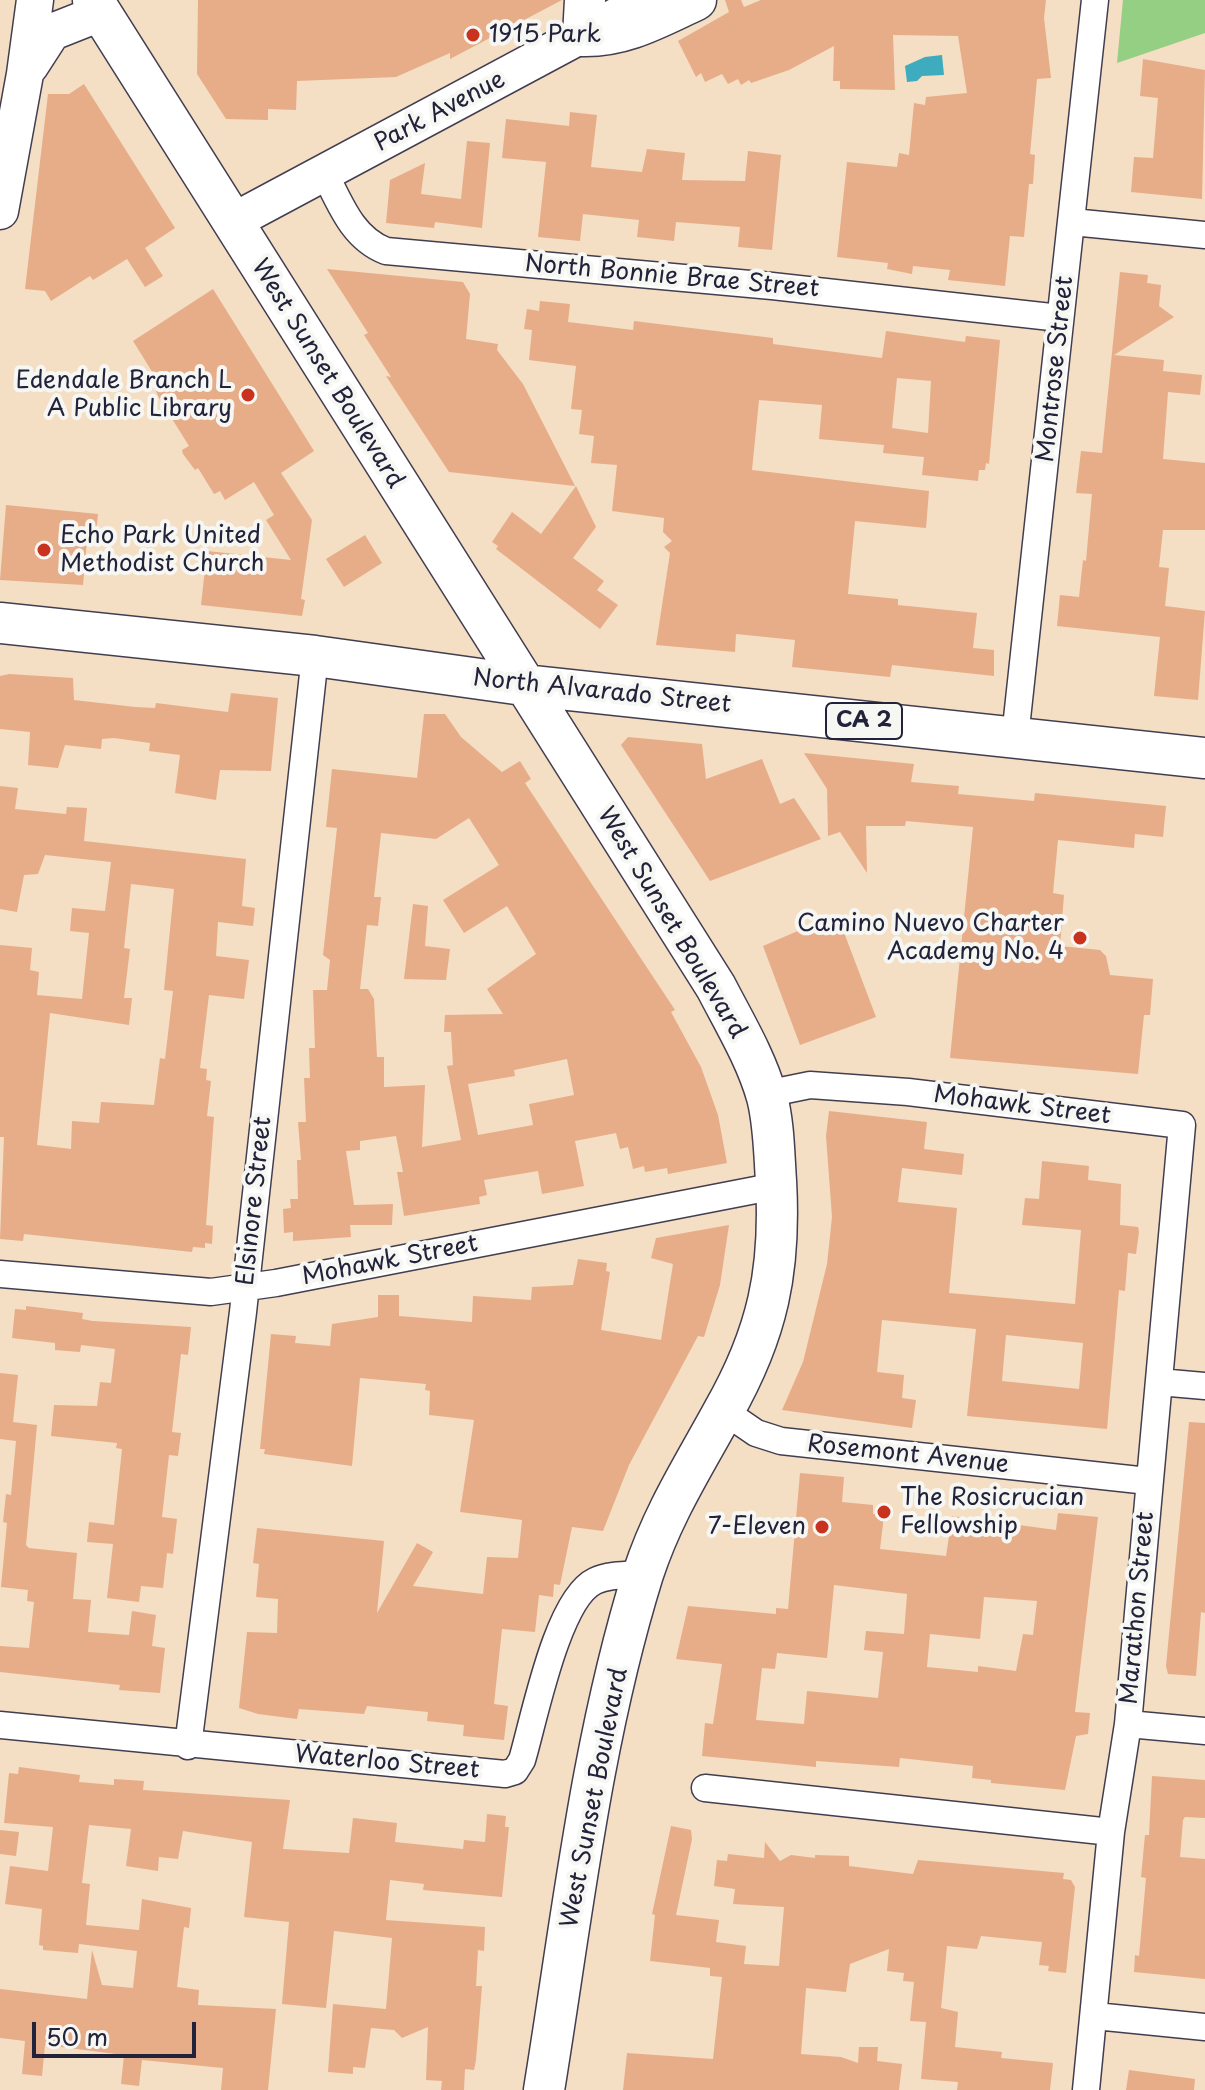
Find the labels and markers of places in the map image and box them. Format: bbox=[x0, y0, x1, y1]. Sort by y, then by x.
place label: 1915 Park bbox=[489, 21, 601, 49]
marker: 1915 Park bbox=[464, 26, 482, 44]
place label: Edendale Branch L A Public Library bbox=[15, 367, 232, 423]
marker: Edendale Branch L A Public Library bbox=[239, 386, 257, 404]
place label: Echo Park United Methodist Church bbox=[60, 522, 265, 578]
marker: Echo Park United Methodist Church bbox=[35, 541, 53, 559]
place label: Camino Nuevo Charter Academy No. 4 bbox=[797, 910, 1064, 966]
marker: Camino Nuevo Charter Academy No. 4 bbox=[1071, 929, 1089, 947]
place label: The Rosicrucian Fellowship bbox=[900, 1484, 1084, 1540]
marker: The Rosicrucian Fellowship bbox=[875, 1503, 893, 1521]
place label: 7-Eleven bbox=[708, 1513, 806, 1541]
marker: 7-Eleven bbox=[813, 1518, 831, 1536]

